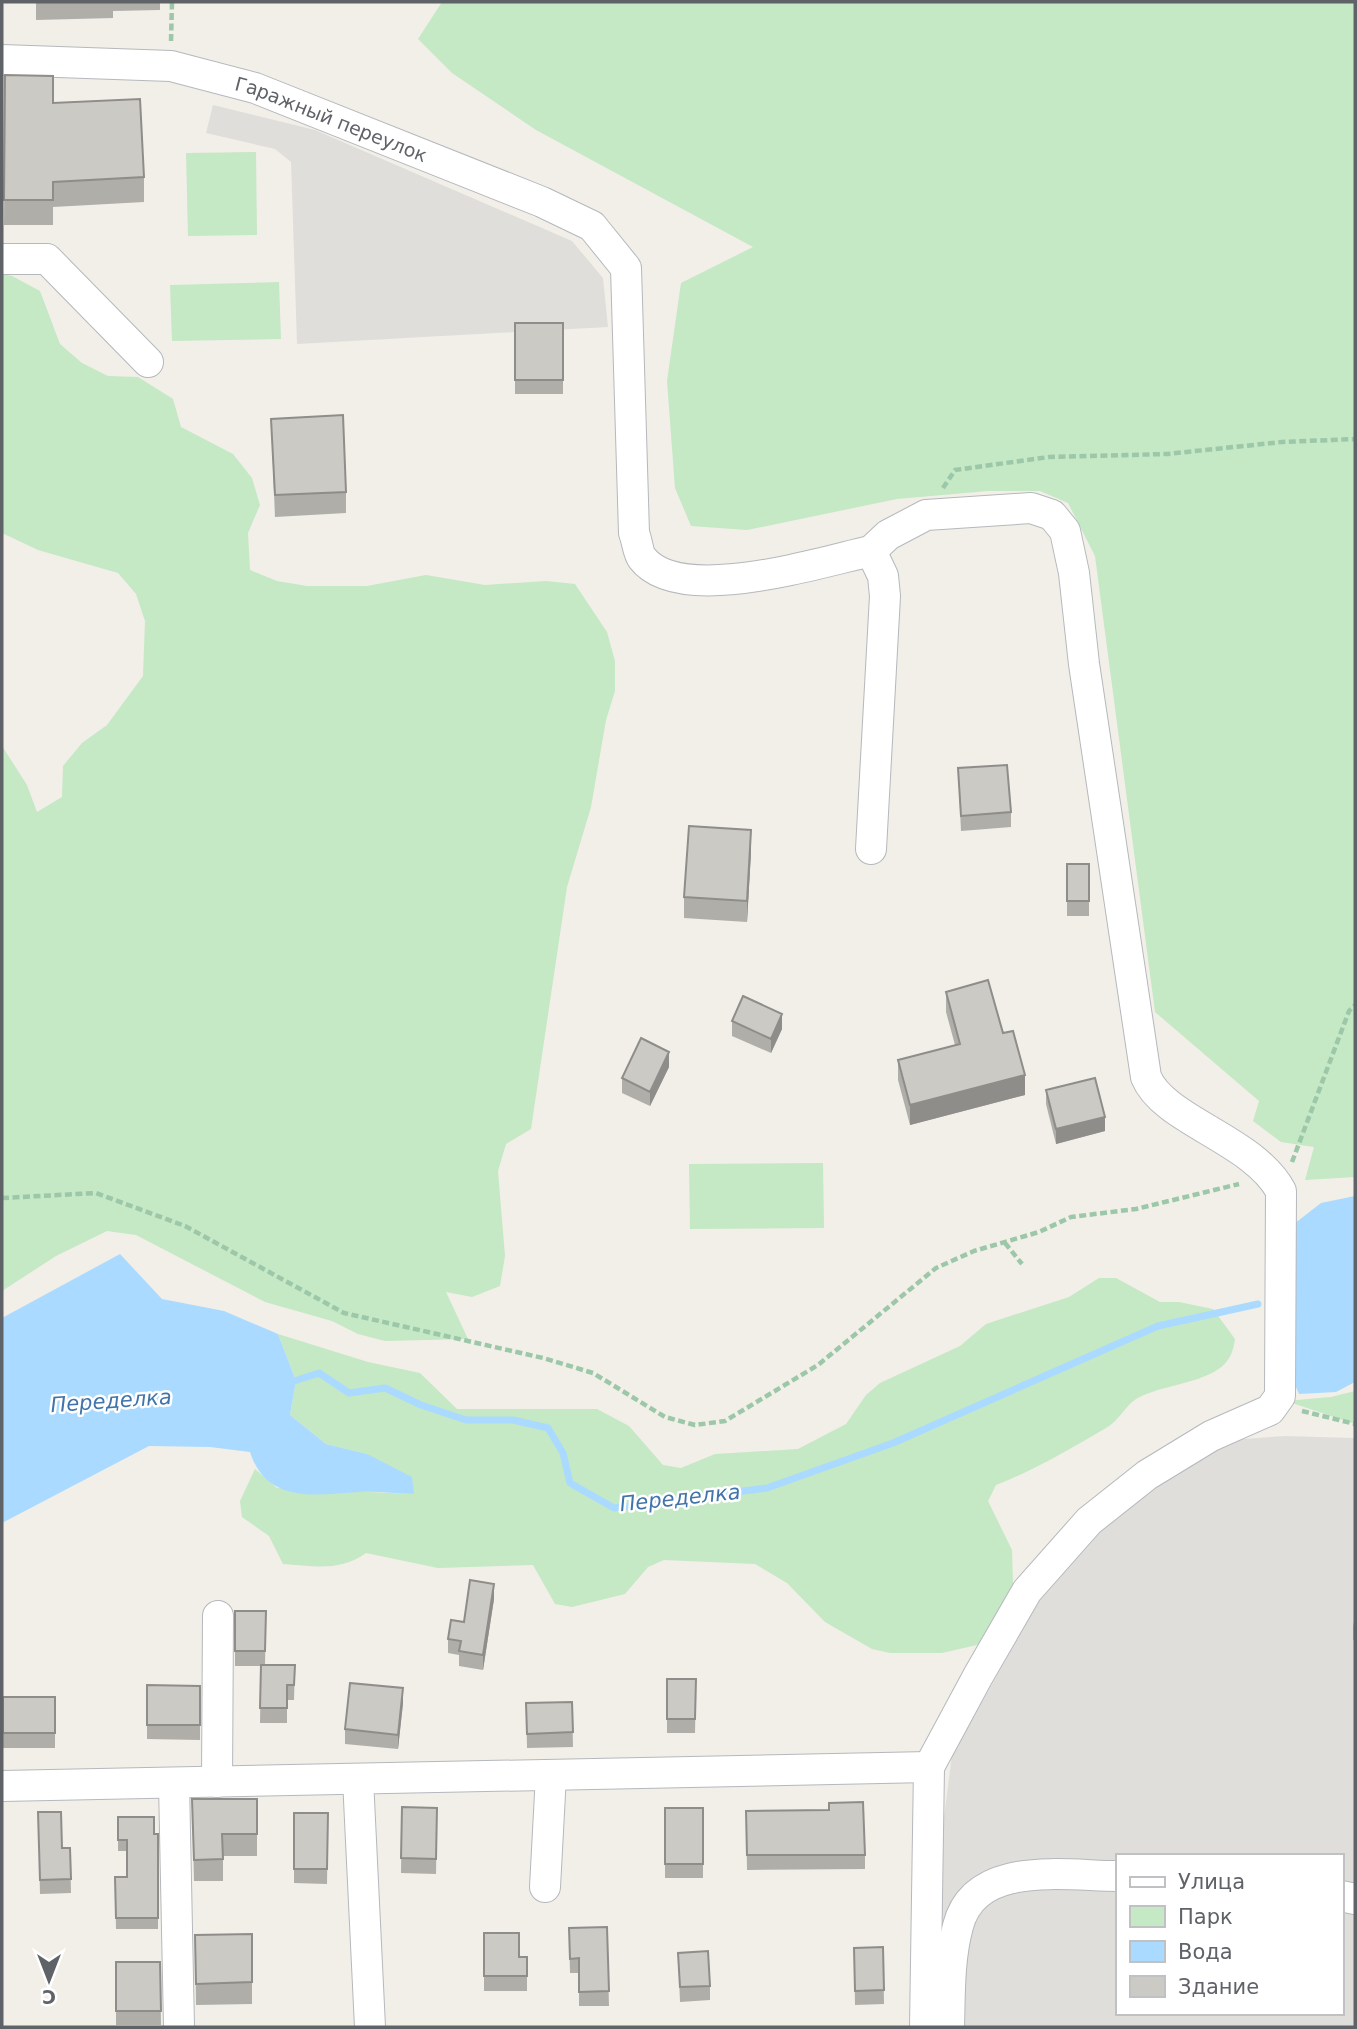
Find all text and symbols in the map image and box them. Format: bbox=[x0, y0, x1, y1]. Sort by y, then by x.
street label: Гаражный переулок bbox=[233, 72, 430, 166]
water label: Переделка bbox=[50, 1385, 172, 1417]
water label: Переделка bbox=[618, 1480, 742, 1516]
legend bbox=[1116, 1854, 1343, 2015]
text: Улица bbox=[1178, 1870, 1245, 1894]
text: Парк bbox=[1178, 1905, 1233, 1929]
text: Вода bbox=[1178, 1940, 1233, 1964]
north arrow bbox=[14, 1945, 84, 2015]
text: Здание bbox=[1178, 1975, 1259, 1999]
text: С bbox=[42, 1986, 56, 2008]

